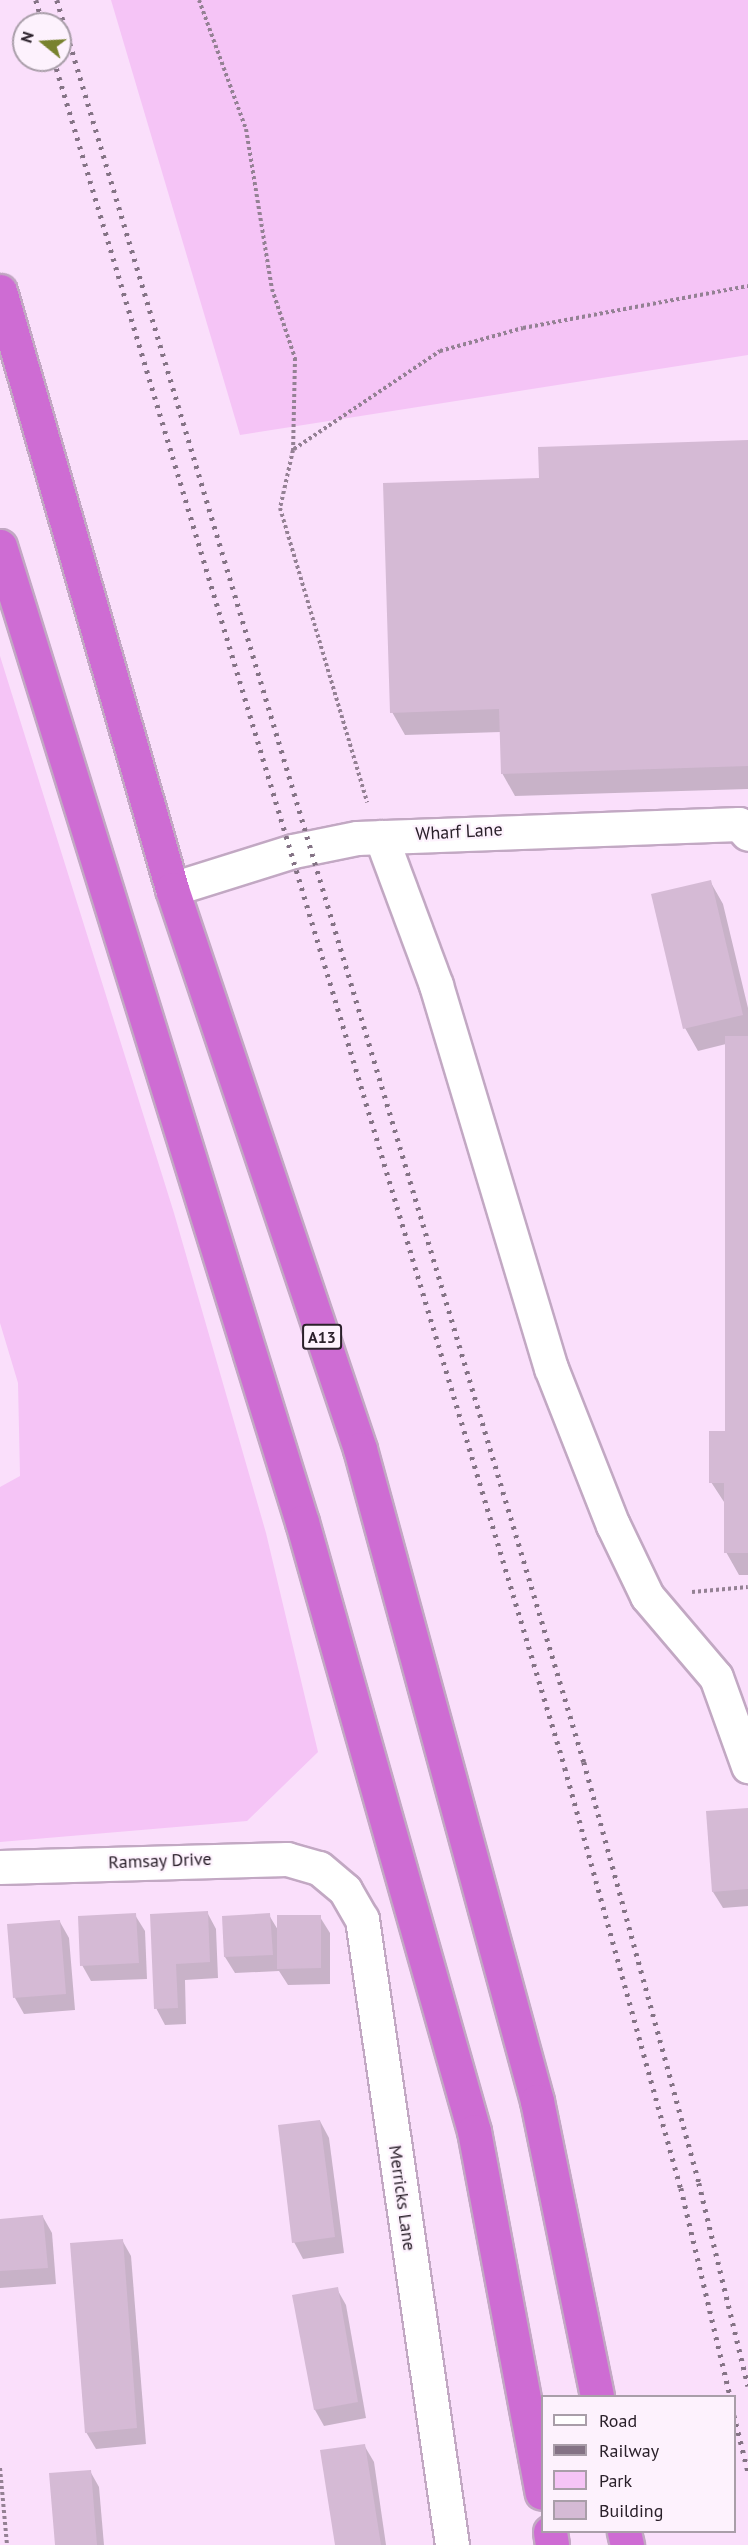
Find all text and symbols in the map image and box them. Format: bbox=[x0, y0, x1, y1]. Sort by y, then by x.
north arrow bbox=[12, 12, 72, 72]
text: N bbox=[16, 29, 38, 45]
street label: Wharf Lane bbox=[415, 819, 503, 845]
road number: A13 bbox=[301, 1324, 343, 1350]
street label: Ramsay Drive bbox=[108, 1848, 212, 1874]
street label: Merricks Lane bbox=[384, 2144, 420, 2252]
legend bbox=[541, 2395, 736, 2533]
text: Road bbox=[599, 2409, 637, 2432]
text: Railway bbox=[599, 2439, 659, 2462]
text: Park bbox=[599, 2469, 632, 2492]
text: Building bbox=[599, 2499, 663, 2522]

